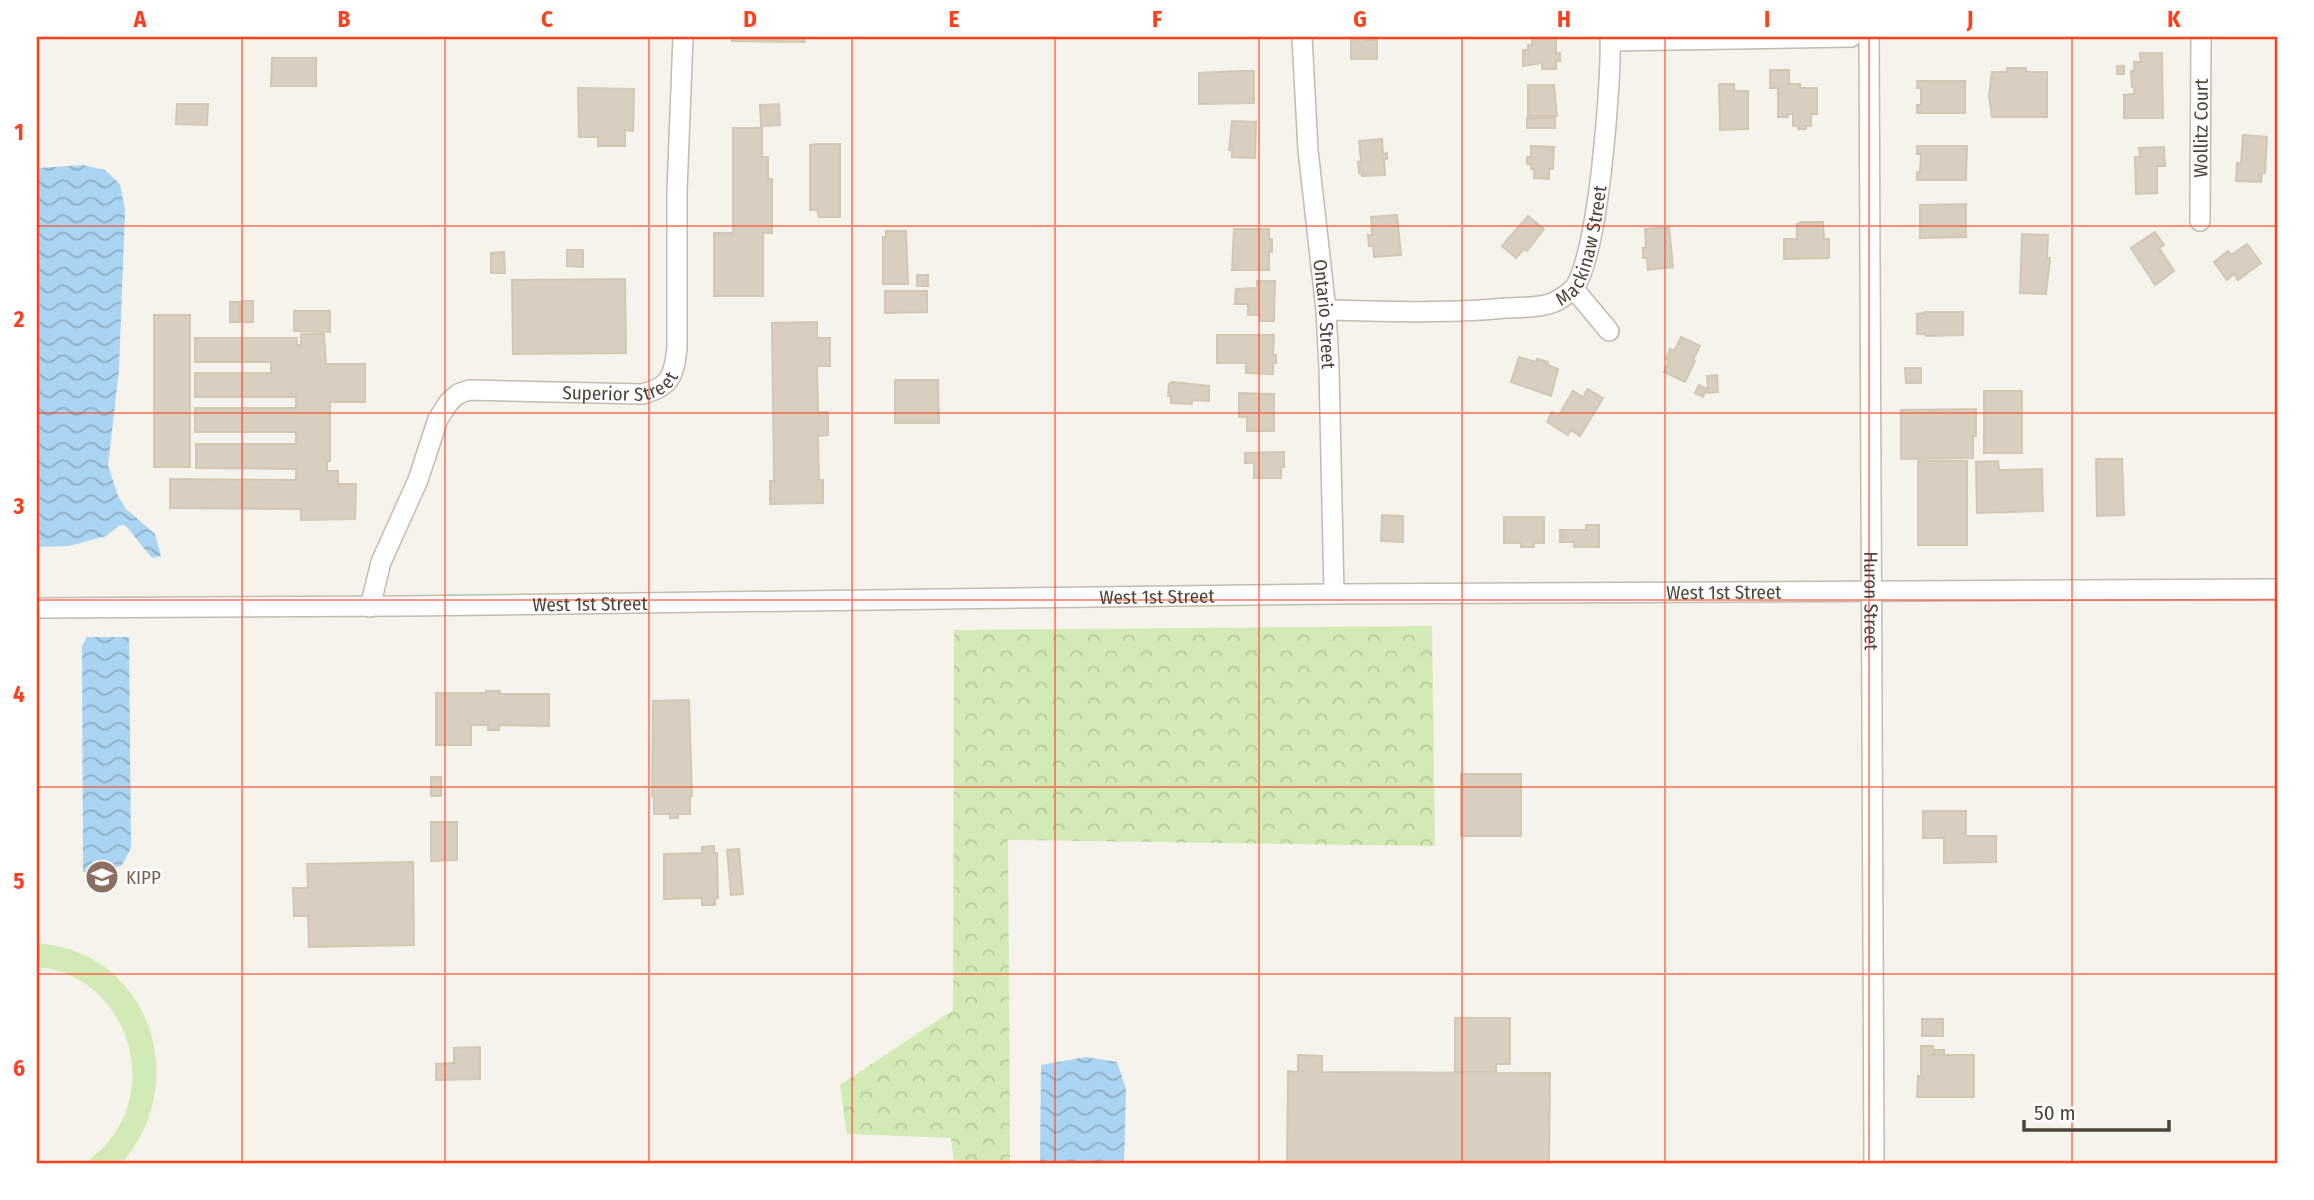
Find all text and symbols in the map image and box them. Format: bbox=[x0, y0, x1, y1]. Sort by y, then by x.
text: A bbox=[133, 5, 147, 33]
text: B bbox=[338, 5, 351, 33]
text: C bbox=[541, 5, 553, 33]
text: D bbox=[743, 5, 757, 33]
text: E bbox=[949, 5, 960, 33]
text: F bbox=[1152, 5, 1162, 33]
text: G bbox=[1353, 5, 1367, 33]
text: H bbox=[1557, 5, 1571, 33]
text: I bbox=[1764, 5, 1770, 33]
text: J bbox=[1966, 5, 1973, 33]
text: K bbox=[2167, 5, 2181, 33]
street label: Wollitz Court bbox=[2189, 78, 2212, 178]
text: 1 bbox=[14, 118, 24, 146]
street label: Mackinaw Street bbox=[1551, 183, 1611, 310]
street label: Ontario Street bbox=[1309, 258, 1341, 370]
text: 2 bbox=[13, 305, 25, 333]
street label: Superior Street bbox=[562, 367, 683, 406]
text: 3 bbox=[13, 492, 25, 520]
street label: Huron Street bbox=[1860, 552, 1883, 651]
street label: West 1st Street bbox=[1666, 580, 1782, 604]
street label: West 1st Street bbox=[1099, 584, 1215, 609]
street label: West 1st Street bbox=[532, 591, 649, 616]
text: 4 bbox=[13, 680, 25, 708]
school or university icon: KIPP bbox=[83, 858, 121, 896]
place label: KIPP bbox=[126, 866, 161, 889]
text: 5 bbox=[13, 867, 25, 895]
text: 6 bbox=[13, 1054, 25, 1082]
scale bar bbox=[2024, 1088, 2169, 1132]
text: 50 m bbox=[2034, 1100, 2076, 1126]

